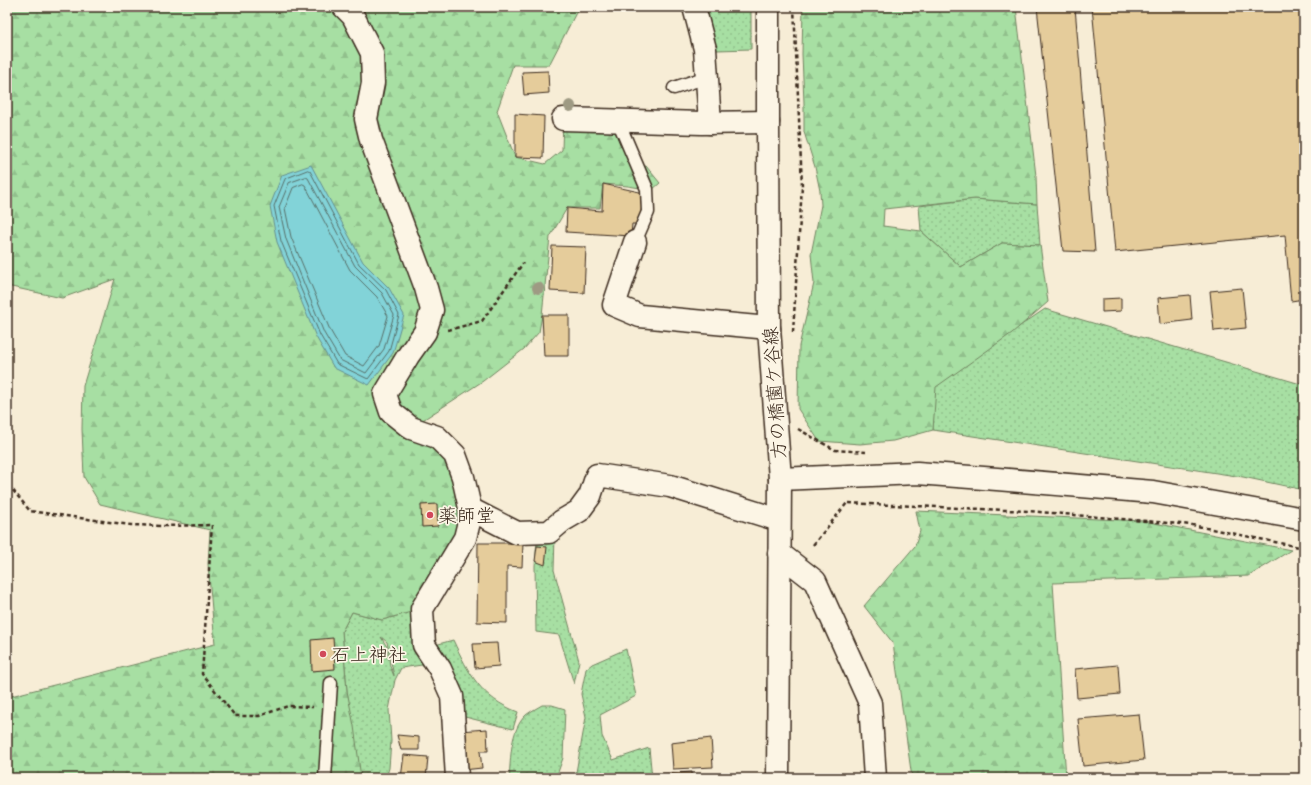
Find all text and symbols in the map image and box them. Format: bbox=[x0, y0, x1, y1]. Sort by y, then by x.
street label: 方の橋薗ケ谷線 bbox=[758, 326, 792, 460]
place label: 薬師堂 bbox=[438, 504, 495, 528]
marker: 薬師堂 bbox=[425, 510, 435, 520]
place label: 石上神社 bbox=[331, 643, 407, 667]
marker: 石上神社 bbox=[318, 649, 328, 659]

